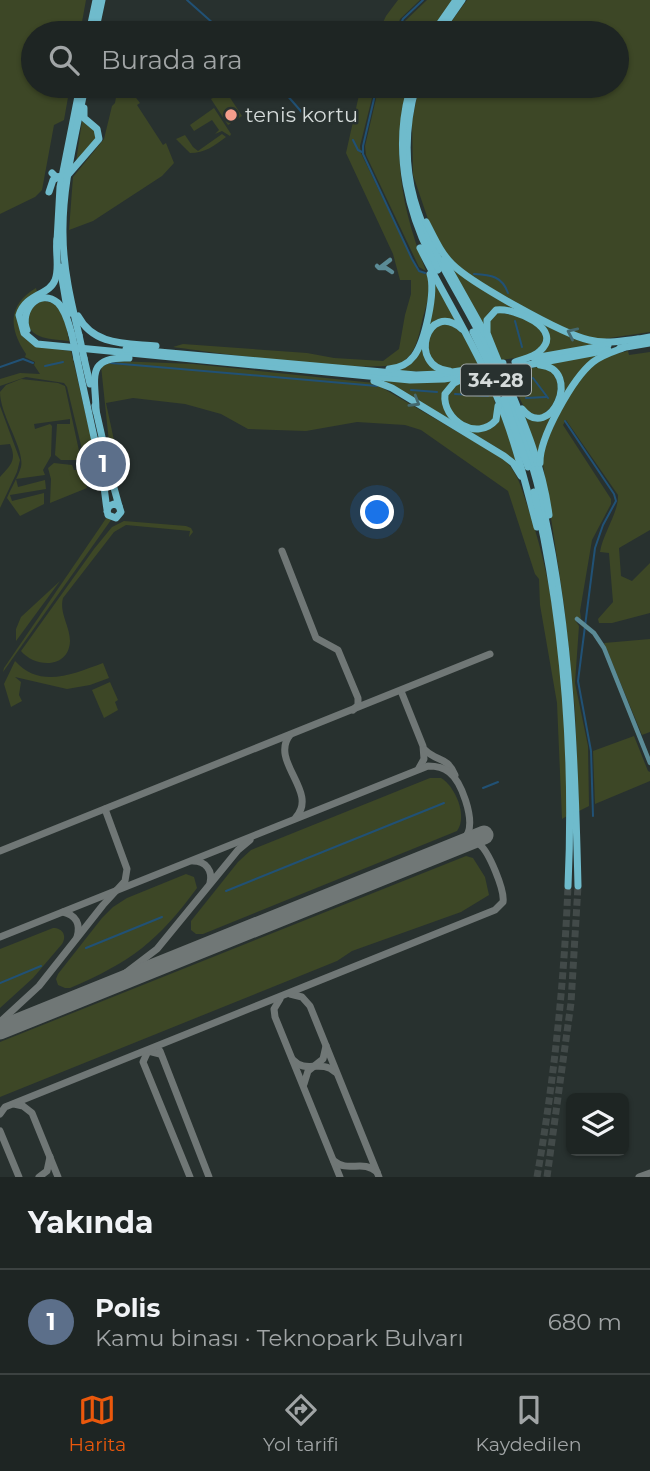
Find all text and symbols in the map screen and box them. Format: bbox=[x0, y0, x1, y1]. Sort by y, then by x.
search box bbox=[21, 21, 629, 98]
icon: search bbox=[45, 41, 83, 79]
text: Burada ara bbox=[101, 44, 243, 76]
place label: tenis kortu bbox=[245, 102, 358, 127]
marker: tenis kortu bbox=[223, 107, 239, 123]
one-way arrow bbox=[567, 328, 579, 342]
road number: 34-28 bbox=[461, 364, 531, 396]
one-way arrow bbox=[408, 394, 421, 407]
pin: 1 bbox=[80, 438, 126, 490]
your location bbox=[360, 495, 394, 529]
map controls bbox=[566, 1093, 629, 1156]
button: layers bbox=[566, 1093, 629, 1156]
text: Yakında bbox=[28, 1204, 154, 1241]
text: Polis bbox=[95, 1292, 160, 1324]
text: 1 bbox=[46, 1308, 56, 1336]
text: 680 m bbox=[548, 1308, 622, 1336]
text: Kamu binası · Teknopark Bulvarı bbox=[95, 1324, 464, 1352]
tab: Harita bbox=[68, 1391, 126, 1456]
tab: Yol tarifi bbox=[263, 1391, 339, 1456]
tab: Kaydedilen bbox=[476, 1391, 582, 1456]

